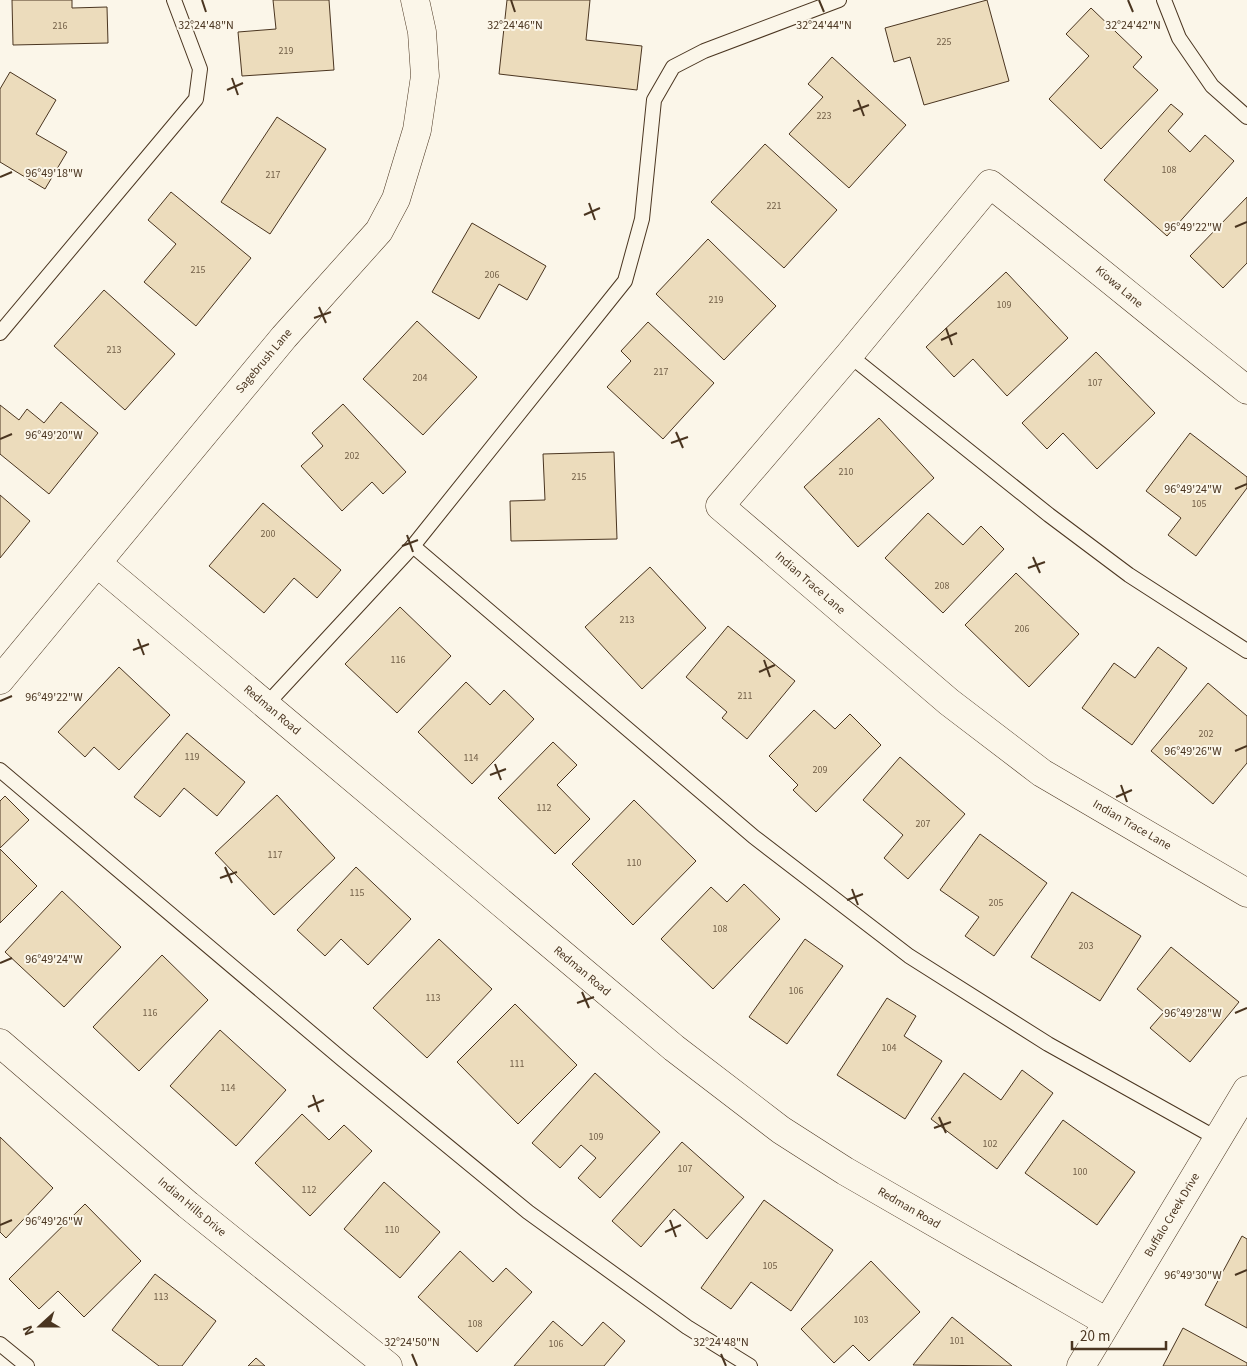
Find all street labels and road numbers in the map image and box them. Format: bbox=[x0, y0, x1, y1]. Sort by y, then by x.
street label: Kiowa Lane bbox=[1091, 262, 1147, 312]
street label: Sagebrush Lane bbox=[232, 325, 296, 397]
street label: Indian Trace Lane bbox=[771, 548, 849, 618]
street label: Redman Road bbox=[240, 681, 304, 739]
street label: Indian Trace Lane bbox=[1090, 796, 1174, 854]
street label: Redman Road bbox=[550, 942, 614, 1000]
street label: Buffalo Creek Drive bbox=[1140, 1170, 1204, 1260]
street label: Indian Hills Drive bbox=[154, 1173, 230, 1241]
street label: Redman Road bbox=[874, 1183, 944, 1233]

